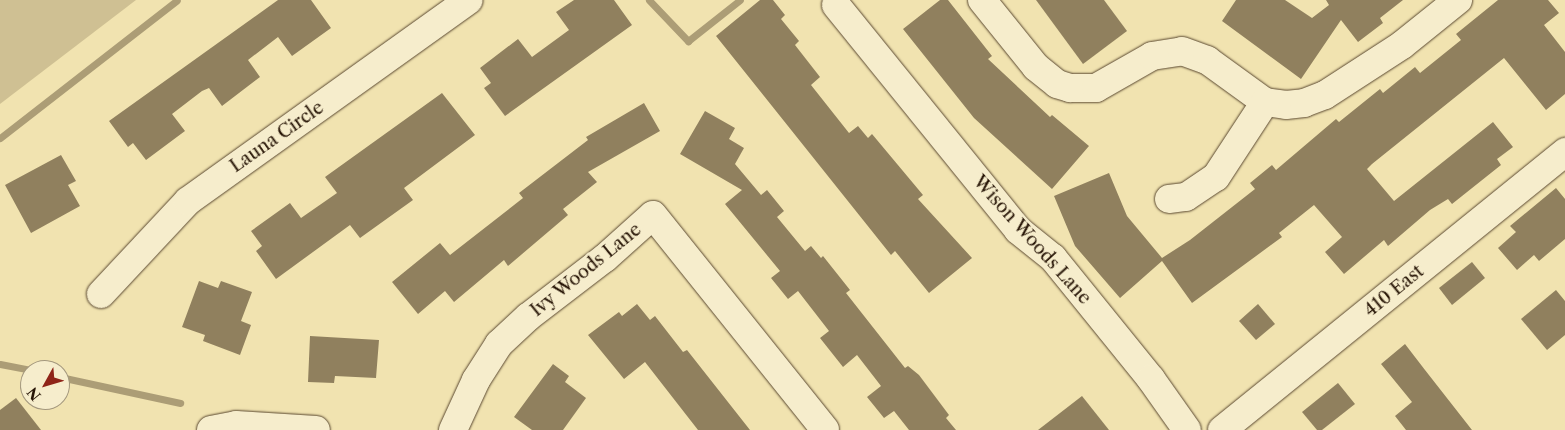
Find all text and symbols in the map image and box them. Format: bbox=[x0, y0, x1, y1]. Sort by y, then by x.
street label: Launa Circle bbox=[226, 97, 328, 177]
street label: Wison Woods Lane bbox=[968, 171, 1096, 309]
street label: Ivy Woods Lane bbox=[526, 218, 646, 322]
street label: 410 East bbox=[1360, 261, 1428, 321]
north arrow bbox=[20, 360, 70, 410]
text: N bbox=[23, 383, 45, 404]

